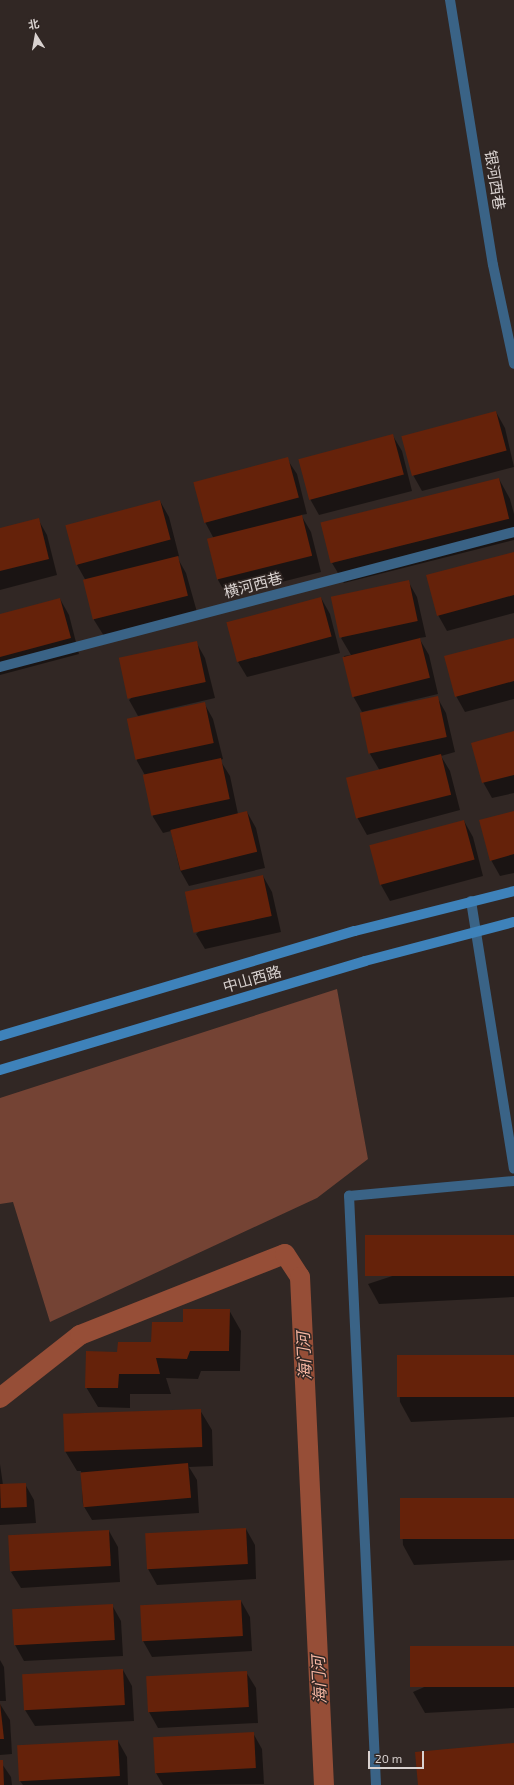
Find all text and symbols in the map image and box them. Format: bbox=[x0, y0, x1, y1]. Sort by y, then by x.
north arrow bbox=[16, 16, 56, 56]
text: 北 bbox=[27, 16, 40, 31]
street label: 银河西巷 bbox=[481, 149, 509, 211]
street label: 横河西巷 bbox=[222, 569, 284, 601]
street label: 中山西路 bbox=[221, 962, 283, 996]
water label: 海门河 bbox=[293, 1332, 315, 1380]
water label: 海门河 bbox=[308, 1656, 330, 1704]
scale bar bbox=[370, 1743, 426, 1769]
text: 20 m bbox=[375, 1751, 402, 1765]

